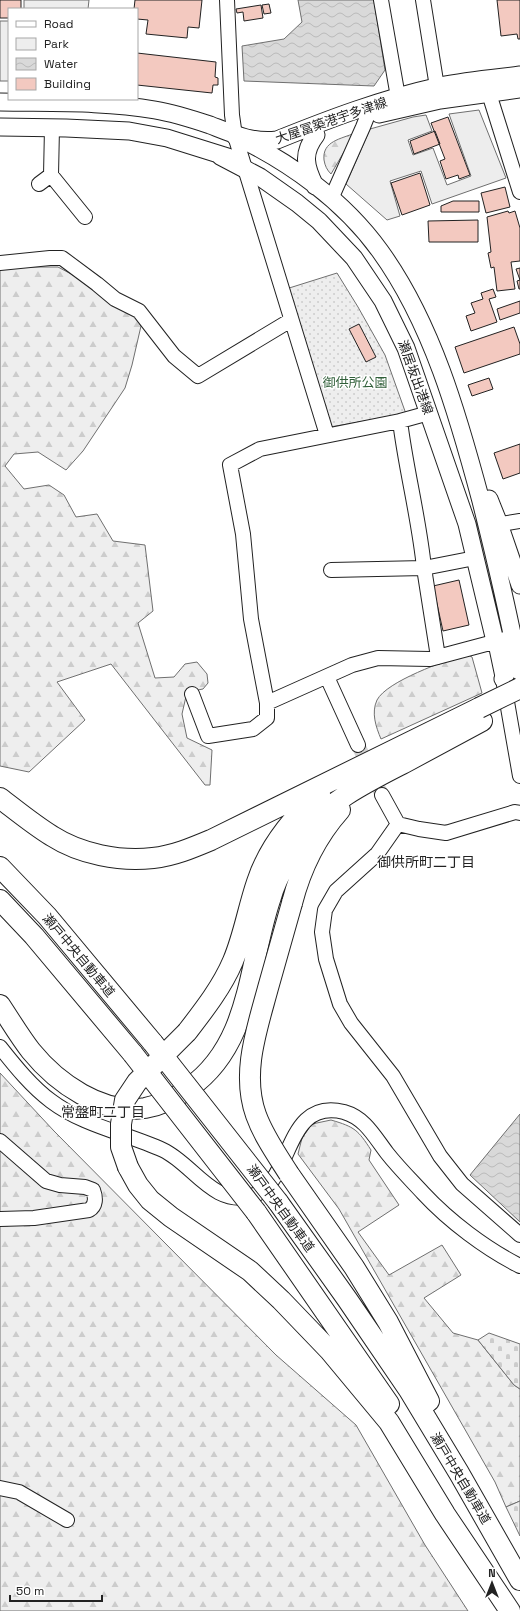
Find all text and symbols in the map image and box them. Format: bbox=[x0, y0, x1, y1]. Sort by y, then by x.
legend bbox=[8, 8, 138, 100]
text: Road bbox=[44, 16, 73, 32]
text: Park bbox=[44, 36, 69, 52]
text: Water bbox=[44, 56, 78, 72]
text: Building bbox=[44, 76, 91, 92]
street label: 大屋冨築港宇多津線 bbox=[273, 93, 389, 148]
street label: 瀬居坂出港線 bbox=[394, 338, 437, 417]
park label: 御供所公園 bbox=[322, 374, 388, 391]
district label: 御供所町二丁目 bbox=[377, 853, 475, 871]
street label: 瀬戸中央自動車道 bbox=[39, 910, 119, 1001]
district label: 常盤町二丁目 bbox=[61, 1103, 145, 1121]
street label: 瀬戸中央自動車道 bbox=[243, 1161, 318, 1255]
street label: 瀬戸中央自動車道 bbox=[426, 1429, 495, 1527]
north arrow bbox=[472, 1563, 512, 1603]
text: N bbox=[488, 1566, 496, 1580]
scale bar bbox=[10, 1577, 102, 1603]
text: 50 m bbox=[16, 1583, 44, 1599]

